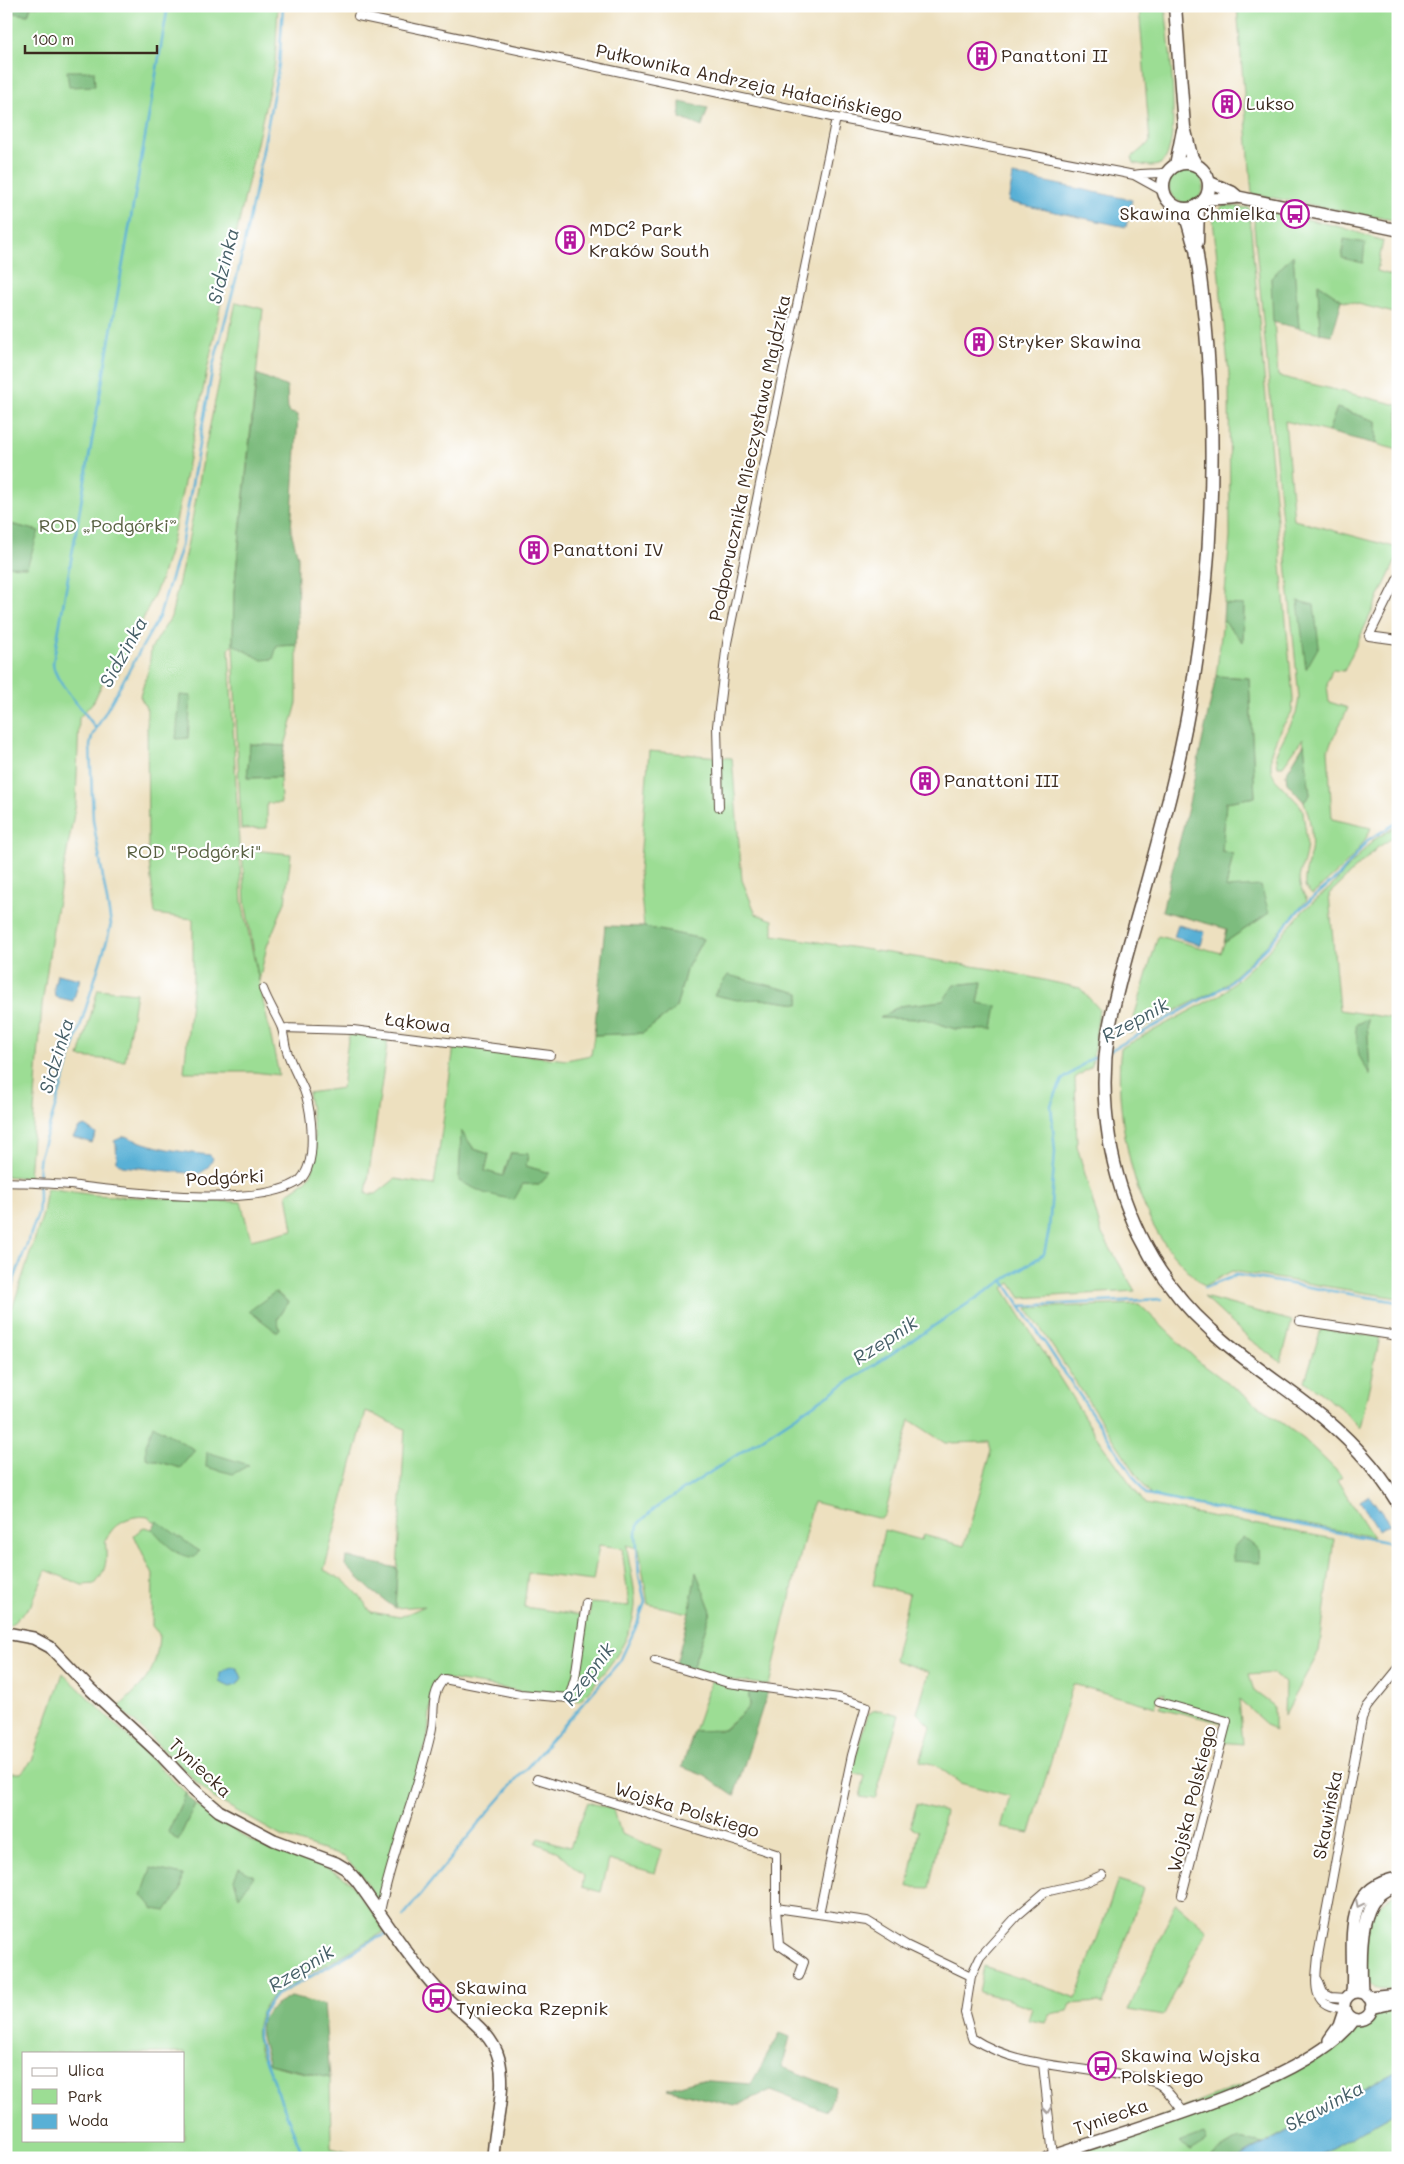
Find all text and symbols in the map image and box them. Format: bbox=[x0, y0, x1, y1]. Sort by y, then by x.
scale bar bbox=[25, 22, 158, 54]
text: 100 m bbox=[32, 29, 74, 49]
street label: Pułkownika Andrzeja Hałacińskiego bbox=[594, 38, 905, 126]
building icon: Panattoni II bbox=[967, 41, 997, 71]
place label: Panattoni II bbox=[1001, 43, 1108, 67]
building icon: Lukso bbox=[1212, 89, 1242, 119]
place label: Lukso bbox=[1246, 91, 1295, 115]
bus stop icon: Skawina Chmielka bbox=[1280, 199, 1310, 229]
place label: Skawina Chmielka bbox=[1119, 201, 1276, 225]
place label: MDC² Park Kraków South bbox=[589, 217, 709, 262]
water label: Sidzinka bbox=[201, 225, 244, 306]
building icon: MDC² Park Kraków South bbox=[555, 225, 585, 255]
street label: Podporucznika Mieczysława Majdzika bbox=[703, 292, 795, 623]
building icon: Stryker Skawina bbox=[964, 327, 994, 357]
place label: Stryker Skawina bbox=[998, 329, 1142, 353]
park label: ROD „Podgórki” bbox=[39, 513, 177, 537]
building icon: Panattoni IV bbox=[519, 535, 549, 565]
place label: Panattoni IV bbox=[553, 537, 664, 561]
water label: Sidzinka bbox=[93, 612, 152, 692]
building icon: Panattoni III bbox=[910, 766, 940, 796]
place label: Panattoni III bbox=[944, 768, 1059, 792]
park label: ROD "Podgórki" bbox=[127, 839, 261, 863]
water label: Rzepnik bbox=[1097, 991, 1174, 1048]
street label: Łąkowa bbox=[384, 1006, 452, 1038]
water label: Sidzinka bbox=[32, 1015, 79, 1097]
street label: Podgórki bbox=[185, 1163, 265, 1191]
water label: Rzepnik bbox=[847, 1309, 923, 1370]
water label: Rzepnik bbox=[556, 1636, 620, 1710]
street label: Wojska Polskiego bbox=[1161, 1723, 1221, 1874]
street label: Tyniecka bbox=[164, 1732, 237, 1802]
street label: Skawińska bbox=[1307, 1768, 1347, 1861]
street label: Wojska Polskiego bbox=[612, 1776, 763, 1843]
one-way arrow bbox=[1356, 1898, 1366, 1907]
water label: Rzepnik bbox=[263, 1938, 339, 1997]
place label: Skawina Tyniecka Rzepnik bbox=[456, 1975, 608, 2020]
bus stop icon: Skawina Tyniecka Rzepnik bbox=[422, 1983, 452, 2013]
place label: Skawina Wojska Polskiego bbox=[1121, 2043, 1260, 2088]
bus stop icon: Skawina Wojska Polskiego bbox=[1087, 2051, 1117, 2081]
legend bbox=[22, 2052, 185, 2142]
text: Ulica bbox=[68, 2060, 105, 2080]
water label: Skawinka bbox=[1280, 2074, 1367, 2137]
text: Park bbox=[68, 2086, 102, 2106]
street label: Tyniecka bbox=[1070, 2092, 1151, 2140]
one-way arrow bbox=[1042, 2106, 1053, 2114]
text: Woda bbox=[68, 2110, 109, 2130]

